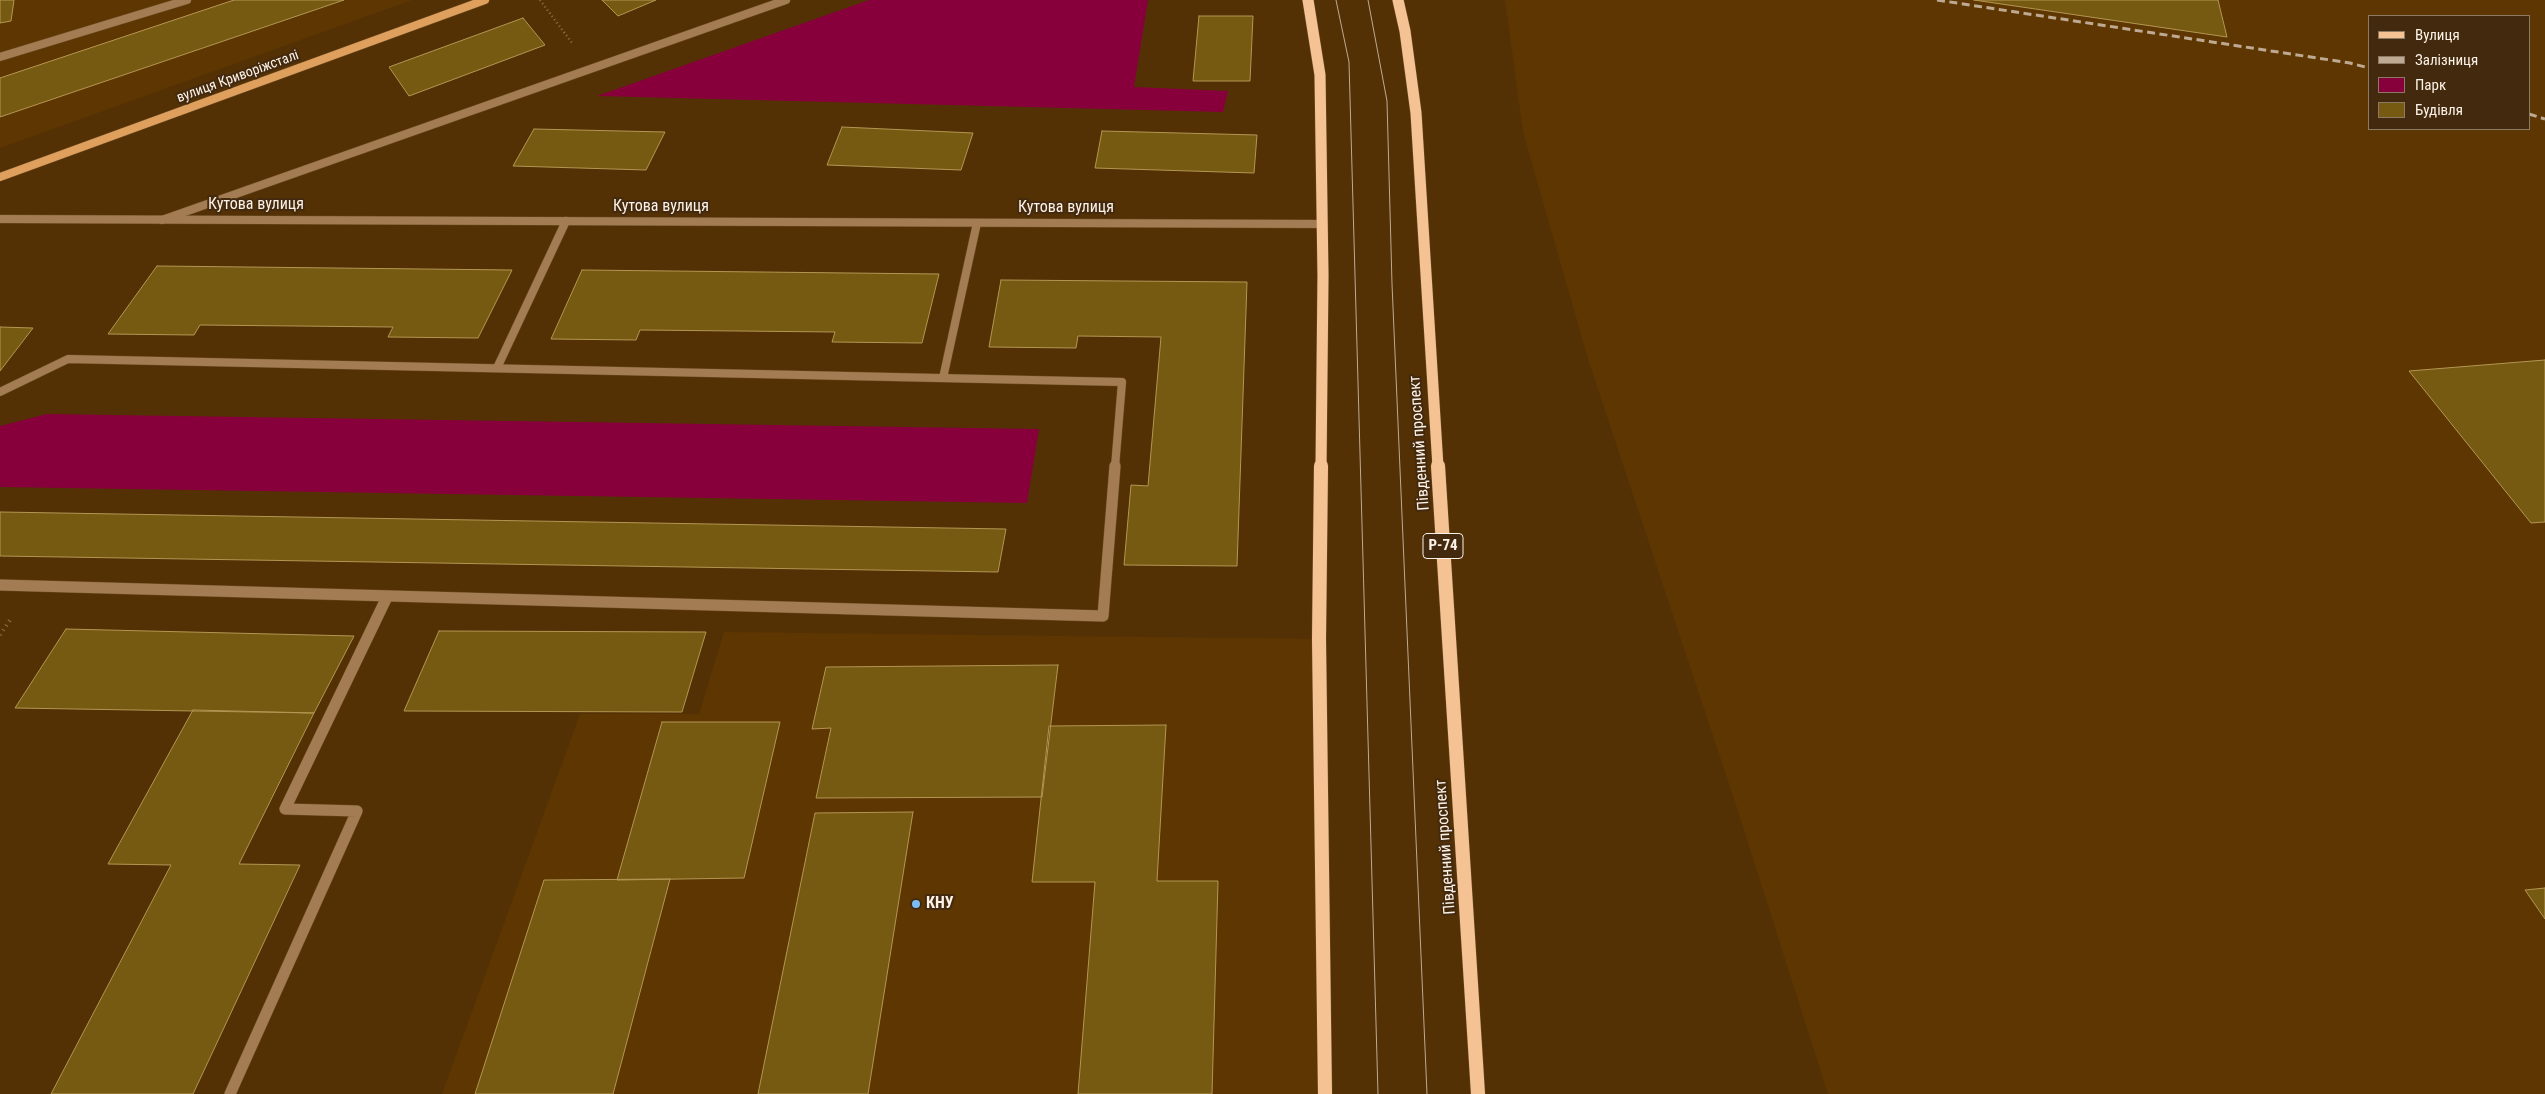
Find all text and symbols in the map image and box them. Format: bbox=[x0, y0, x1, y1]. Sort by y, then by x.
legend bbox=[2368, 15, 2530, 130]
text: Вулиця bbox=[2415, 26, 2460, 44]
street label: вулиця Криворіжсталі bbox=[175, 47, 301, 107]
text: Залізниця bbox=[2415, 51, 2478, 69]
text: Парк bbox=[2415, 76, 2446, 94]
text: Будівля bbox=[2415, 101, 2463, 119]
street label: Кутова вулиця bbox=[208, 195, 304, 215]
street label: Кутова вулиця bbox=[613, 197, 709, 217]
street label: Кутова вулиця bbox=[1018, 198, 1114, 218]
street label: Південний проспект bbox=[1406, 375, 1434, 511]
road number: Р-74 bbox=[1423, 534, 1463, 558]
street label: Південний проспект bbox=[1432, 779, 1460, 915]
place label: КНУ bbox=[926, 894, 954, 914]
marker: КНУ bbox=[910, 898, 922, 910]

